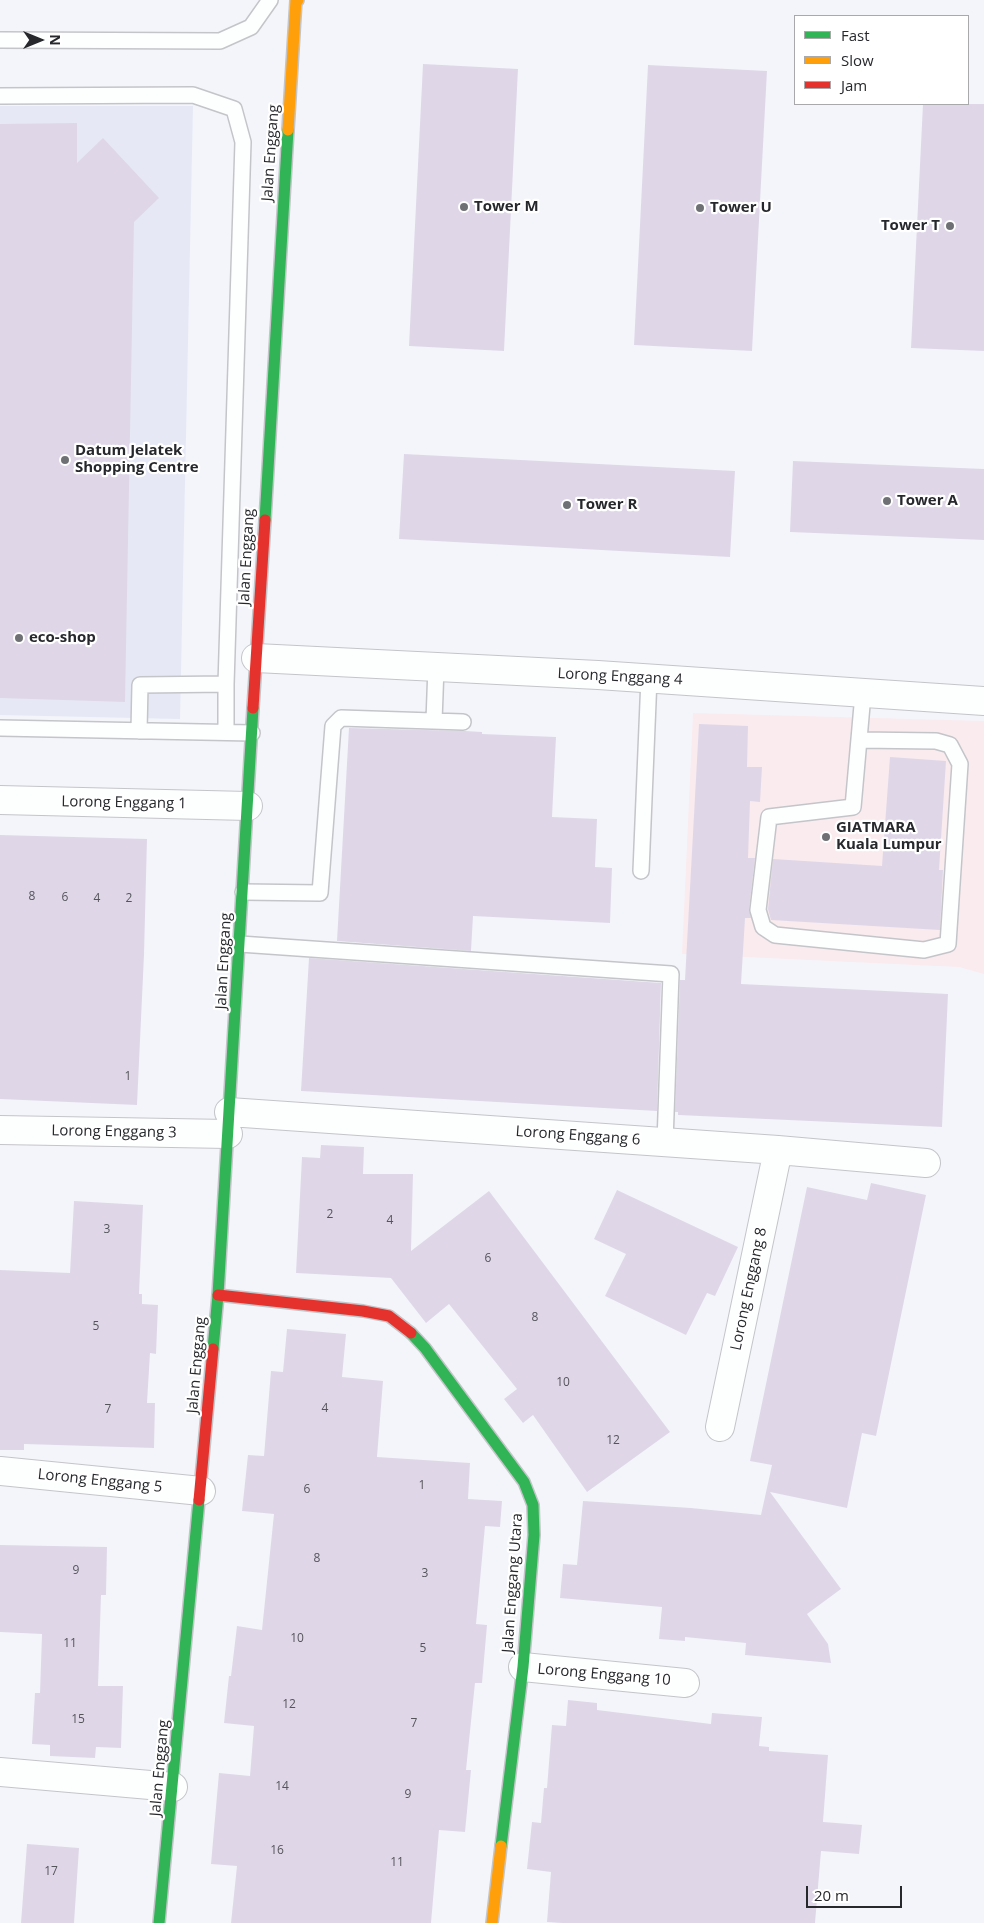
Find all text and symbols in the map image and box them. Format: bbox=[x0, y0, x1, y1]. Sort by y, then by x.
north arrow bbox=[15, 15, 65, 65]
legend bbox=[794, 15, 969, 105]
text: Fast bbox=[841, 25, 870, 45]
text: N bbox=[46, 34, 65, 46]
text: Slow bbox=[841, 50, 874, 70]
text: Jam bbox=[841, 75, 867, 95]
street label: Jalan Enggang bbox=[259, 104, 283, 202]
place label: Tower M bbox=[474, 198, 539, 216]
place label: Tower U bbox=[710, 199, 772, 217]
marker: Tower M bbox=[458, 201, 470, 213]
marker: Tower U bbox=[694, 202, 706, 214]
place label: Tower T bbox=[881, 217, 940, 235]
marker: Tower T bbox=[944, 220, 956, 232]
place label: Datum Jelatek Shopping Centre bbox=[75, 442, 199, 477]
marker: Datum Jelatek Shopping Centre bbox=[59, 454, 71, 466]
place label: Tower A bbox=[897, 492, 958, 510]
marker: Tower A bbox=[881, 495, 893, 507]
place label: Tower R bbox=[577, 496, 637, 514]
marker: Tower R bbox=[561, 499, 573, 511]
street label: Jalan Enggang bbox=[235, 508, 259, 606]
place label: eco-shop bbox=[29, 629, 96, 647]
marker: eco-shop bbox=[13, 632, 25, 644]
street label: Lorong Enggang 4 bbox=[557, 665, 683, 689]
street label: Lorong Enggang 1 bbox=[61, 793, 187, 813]
place label: GIATMARA Kuala Lumpur bbox=[836, 819, 942, 854]
marker: GIATMARA Kuala Lumpur bbox=[820, 831, 832, 843]
house number: 8 bbox=[29, 890, 35, 904]
house number: 6 bbox=[62, 891, 68, 905]
house number: 4 bbox=[94, 892, 100, 906]
house number: 2 bbox=[126, 892, 132, 906]
street label: Jalan Enggang bbox=[212, 912, 236, 1010]
house number: 1 bbox=[125, 1070, 131, 1084]
street label: Lorong Enggang 3 bbox=[51, 1122, 177, 1142]
street label: Lorong Enggang 6 bbox=[515, 1123, 641, 1149]
house number: 2 bbox=[327, 1208, 333, 1222]
house number: 4 bbox=[387, 1214, 393, 1228]
house number: 3 bbox=[104, 1223, 110, 1237]
street label: Lorong Enggang 8 bbox=[727, 1226, 771, 1352]
house number: 6 bbox=[485, 1252, 491, 1266]
house number: 8 bbox=[532, 1311, 538, 1325]
street label: Jalan Enggang bbox=[184, 1316, 210, 1414]
house number: 5 bbox=[93, 1320, 99, 1334]
house number: 10 bbox=[556, 1376, 570, 1390]
house number: 4 bbox=[322, 1402, 328, 1416]
house number: 7 bbox=[105, 1403, 111, 1417]
house number: 12 bbox=[606, 1434, 620, 1448]
street label: Lorong Enggang 5 bbox=[37, 1466, 163, 1496]
house number: 1 bbox=[419, 1479, 425, 1493]
house number: 6 bbox=[304, 1483, 310, 1497]
street label: Jalan Enggang Utara bbox=[499, 1513, 527, 1653]
house number: 8 bbox=[314, 1552, 320, 1566]
house number: 9 bbox=[73, 1564, 79, 1578]
house number: 3 bbox=[422, 1567, 428, 1581]
house number: 10 bbox=[290, 1632, 304, 1646]
house number: 11 bbox=[63, 1637, 77, 1651]
house number: 5 bbox=[420, 1642, 426, 1656]
street label: Lorong Enggang 10 bbox=[537, 1660, 671, 1690]
house number: 12 bbox=[282, 1698, 296, 1712]
house number: 15 bbox=[71, 1713, 85, 1727]
house number: 7 bbox=[411, 1717, 417, 1731]
street label: Jalan Enggang bbox=[147, 1719, 173, 1817]
house number: 14 bbox=[275, 1780, 289, 1794]
house number: 9 bbox=[405, 1788, 411, 1802]
house number: 16 bbox=[270, 1844, 284, 1858]
house number: 11 bbox=[390, 1856, 404, 1870]
house number: 17 bbox=[44, 1865, 58, 1879]
scale bar bbox=[809, 1876, 905, 1908]
text: 20 m bbox=[814, 1885, 849, 1905]

